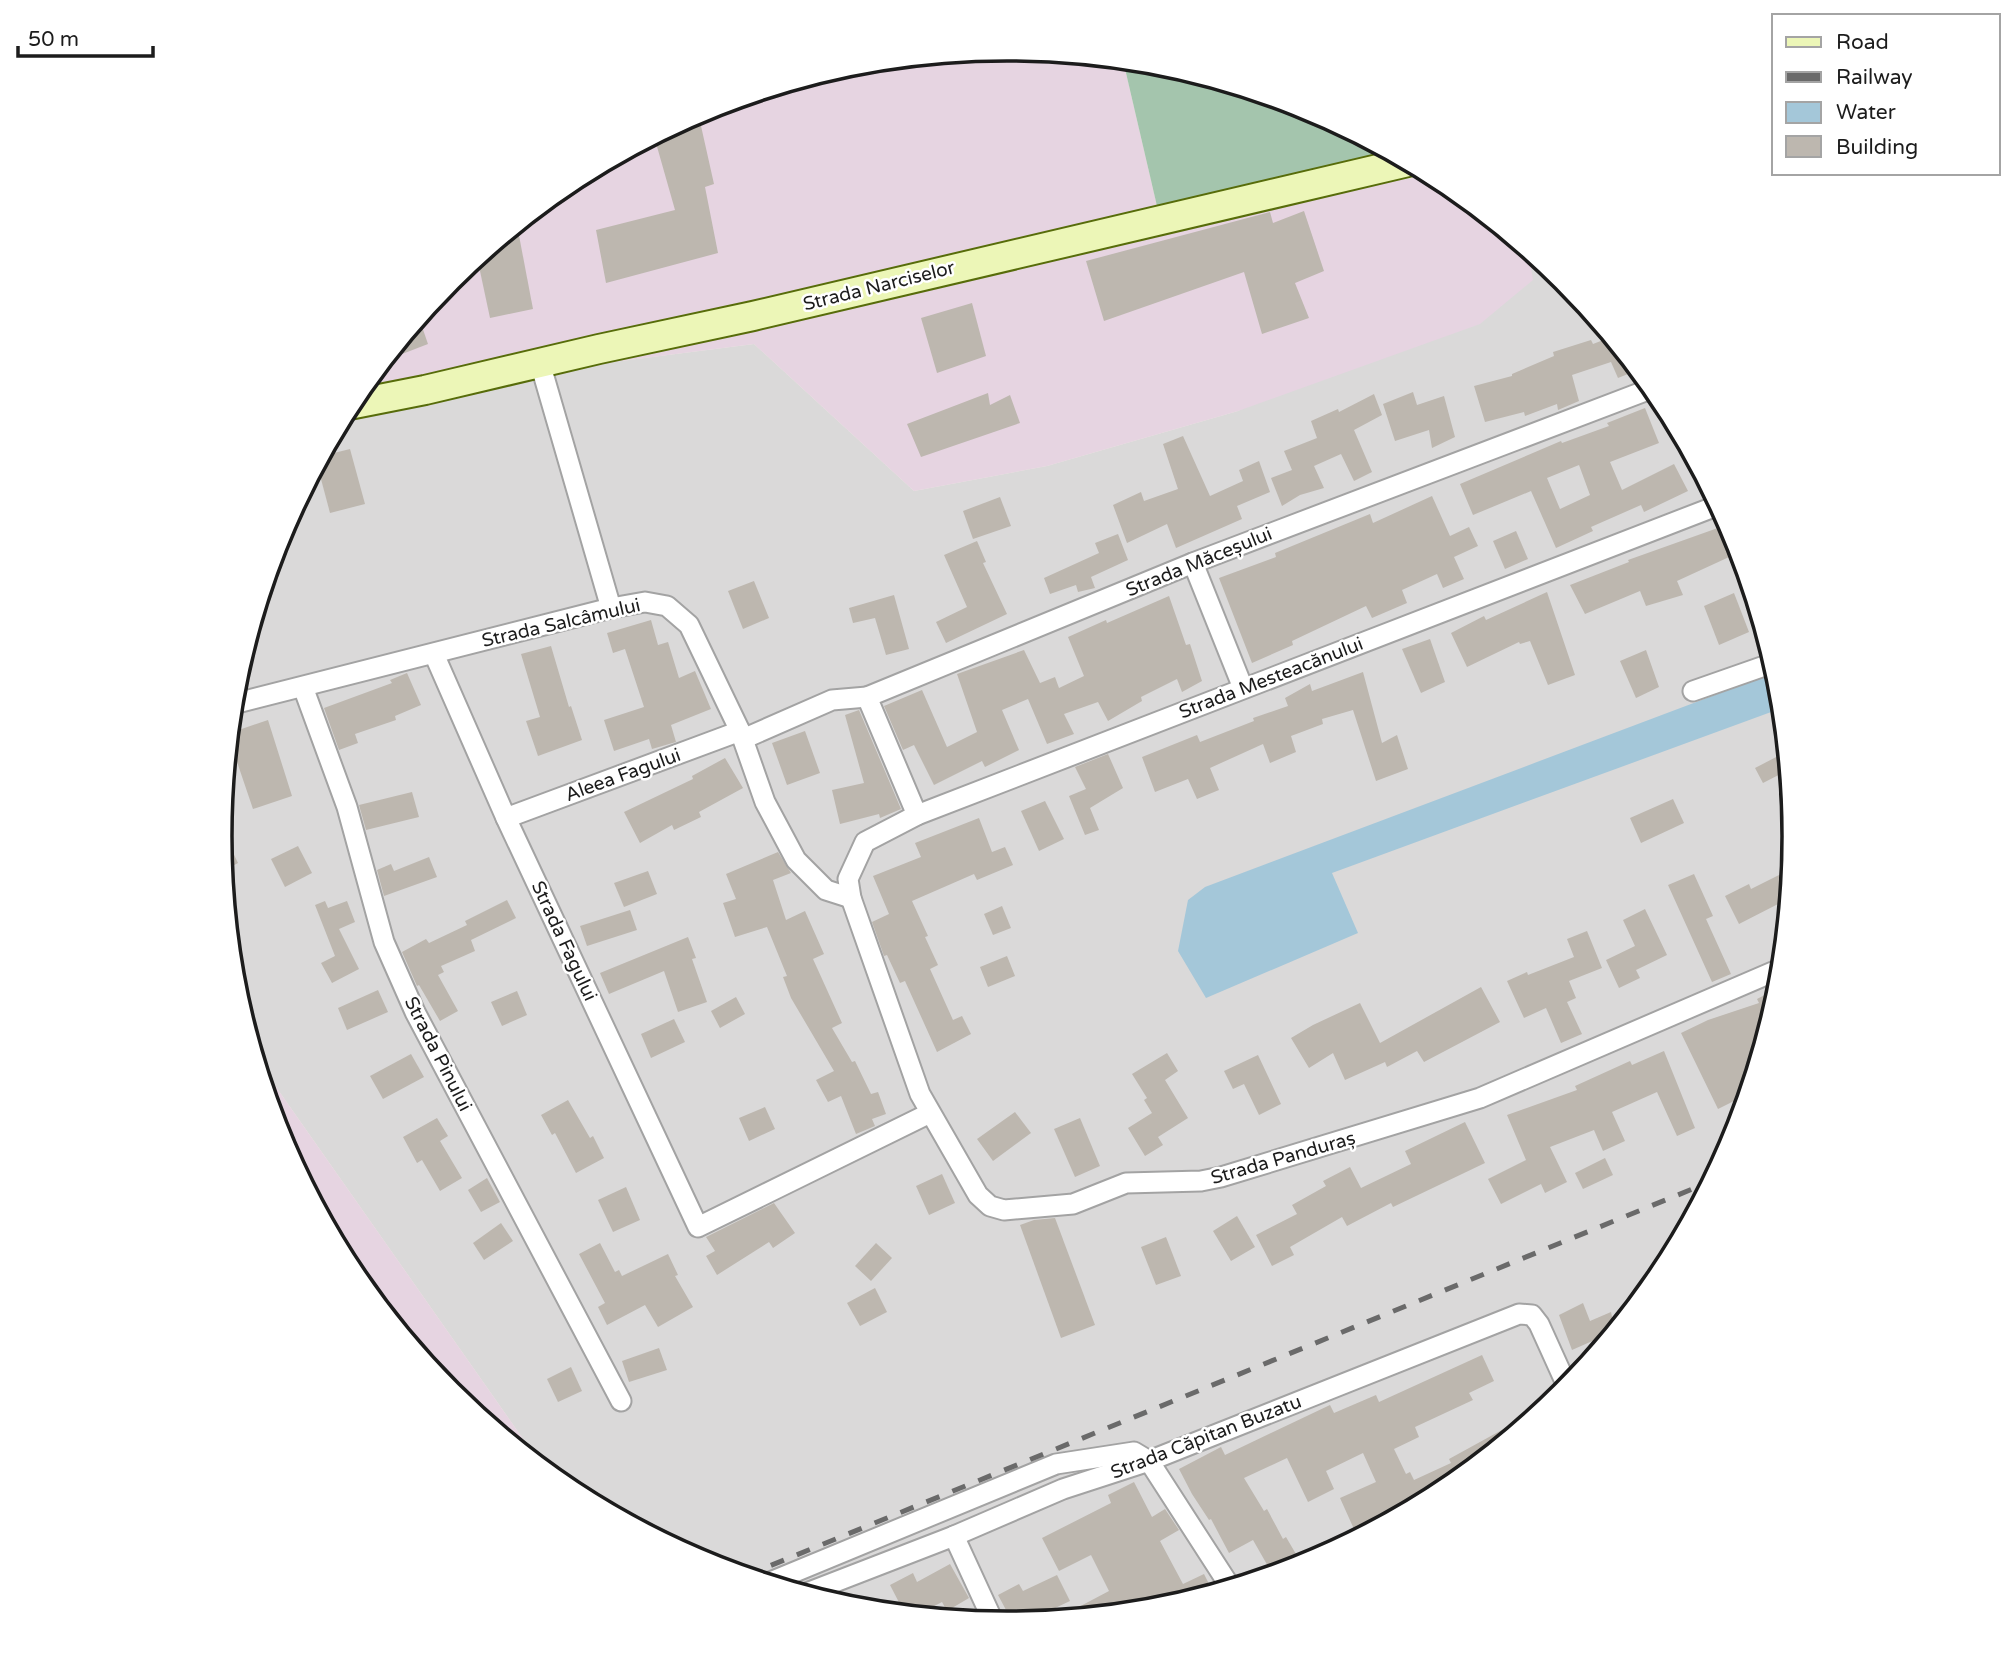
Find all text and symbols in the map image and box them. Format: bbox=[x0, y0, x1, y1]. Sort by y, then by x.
scale bar bbox=[18, 14, 152, 58]
legend bbox=[1772, 14, 2000, 175]
text: 50 m bbox=[28, 27, 79, 52]
text: Road bbox=[1836, 30, 1889, 55]
text: Railway bbox=[1836, 65, 1913, 90]
text: Water bbox=[1836, 100, 1896, 125]
text: Building bbox=[1836, 135, 1918, 160]
street label: Strada Narciselor bbox=[801, 256, 958, 315]
street label: Strada Măceșului bbox=[1123, 523, 1275, 601]
street label: Strada Salcâmului bbox=[480, 594, 642, 652]
street label: Strada Mesteacănului bbox=[1176, 633, 1366, 723]
street label: Aleea Fagului bbox=[562, 744, 684, 806]
street label: Strada Fagului bbox=[527, 878, 601, 1004]
street label: Strada Pinului bbox=[400, 993, 476, 1115]
street label: Strada Panduraș bbox=[1208, 1127, 1358, 1189]
street label: Strada Căpitan Buzatu bbox=[1108, 1390, 1304, 1484]

